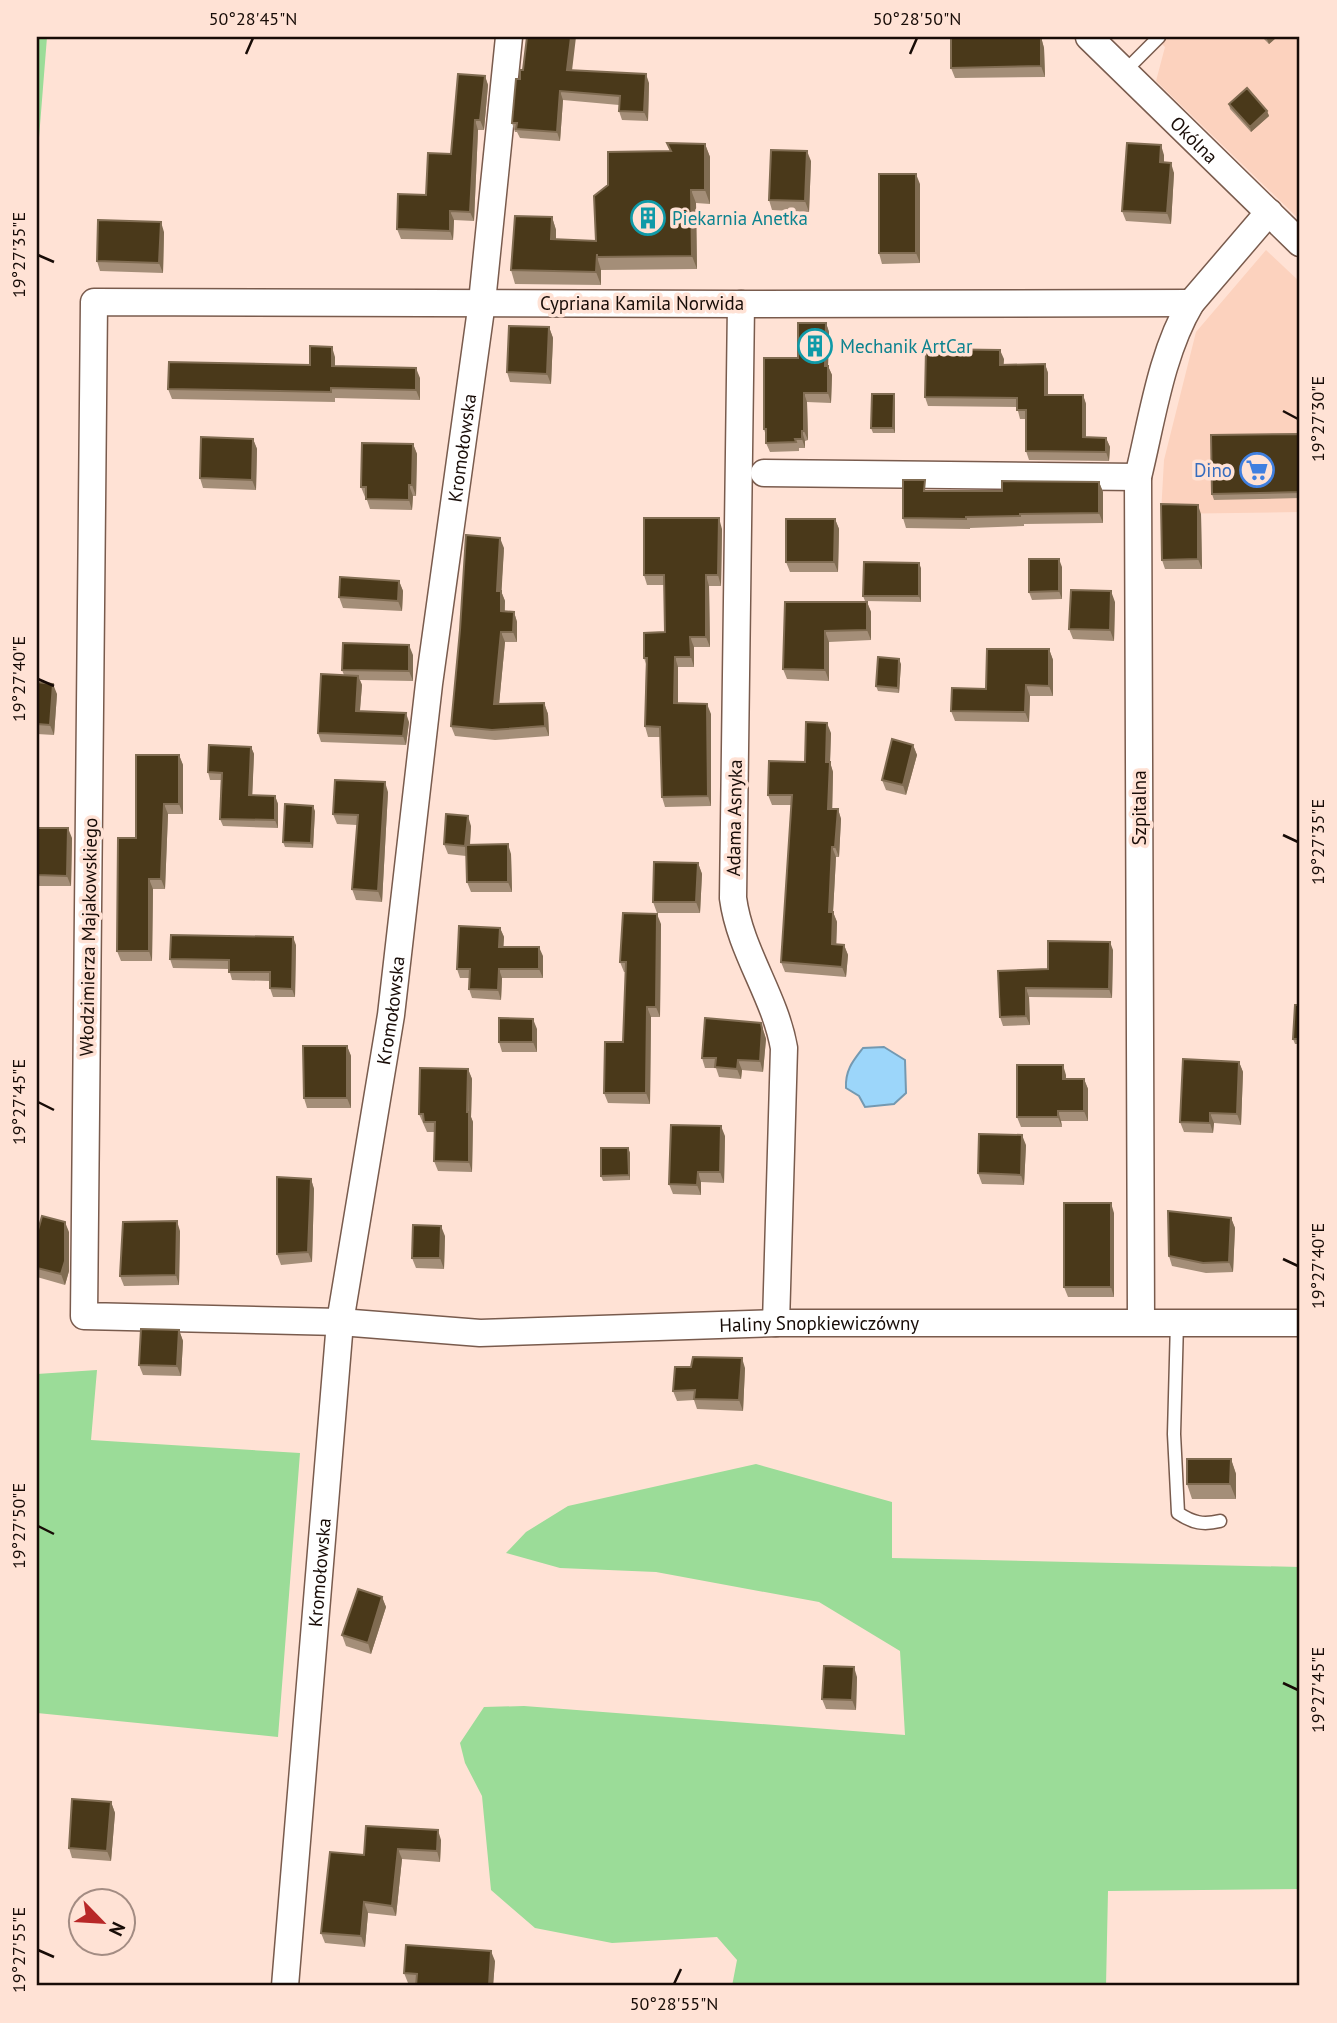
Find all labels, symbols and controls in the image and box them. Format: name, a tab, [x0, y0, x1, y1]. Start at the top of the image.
text: 50°28'45"N	[209, 7, 297, 30]
text: 50°28'50"N	[873, 7, 961, 30]
street label: Okólna	[1165, 111, 1223, 168]
building icon: Piekarnia Anetka	[629, 199, 667, 237]
place label: Piekarnia Anetka	[672, 206, 808, 230]
text: 19°27'35"E	[7, 212, 30, 298]
street label: Cypriana Kamila Norwida	[540, 291, 744, 315]
building icon: Mechanik ArtCar	[796, 327, 834, 365]
place label: Mechanik ArtCar	[840, 334, 973, 358]
text: 19°27'30"E	[1306, 376, 1329, 462]
street label: Kromołowska	[442, 392, 481, 504]
supermarket icon: Dino	[1238, 451, 1276, 489]
place label: Dino	[1194, 458, 1232, 482]
text: 19°27'40"E	[7, 636, 30, 722]
street label: Adama Asnyka	[721, 759, 747, 877]
street label: Szpitalna	[1127, 770, 1151, 846]
text: 19°27'35"E	[1306, 799, 1329, 885]
street label: Włodzimierza Majakowskiego	[74, 817, 102, 1057]
street label: Kromołowska	[371, 955, 410, 1066]
text: 19°27'45"E	[7, 1059, 30, 1145]
text: 19°27'40"E	[1306, 1223, 1329, 1309]
street label: Haliny Snopkiewiczówny	[719, 1311, 919, 1337]
text: 19°27'50"E	[7, 1483, 30, 1569]
street label: Kromołowska	[303, 1517, 336, 1628]
text: 19°27'45"E	[1306, 1647, 1329, 1733]
north arrow	[66, 1886, 136, 1956]
text: 19°27'55"E	[7, 1907, 30, 1993]
text: N	[104, 1918, 131, 1940]
text: 50°28'55"N	[630, 1992, 718, 2015]

